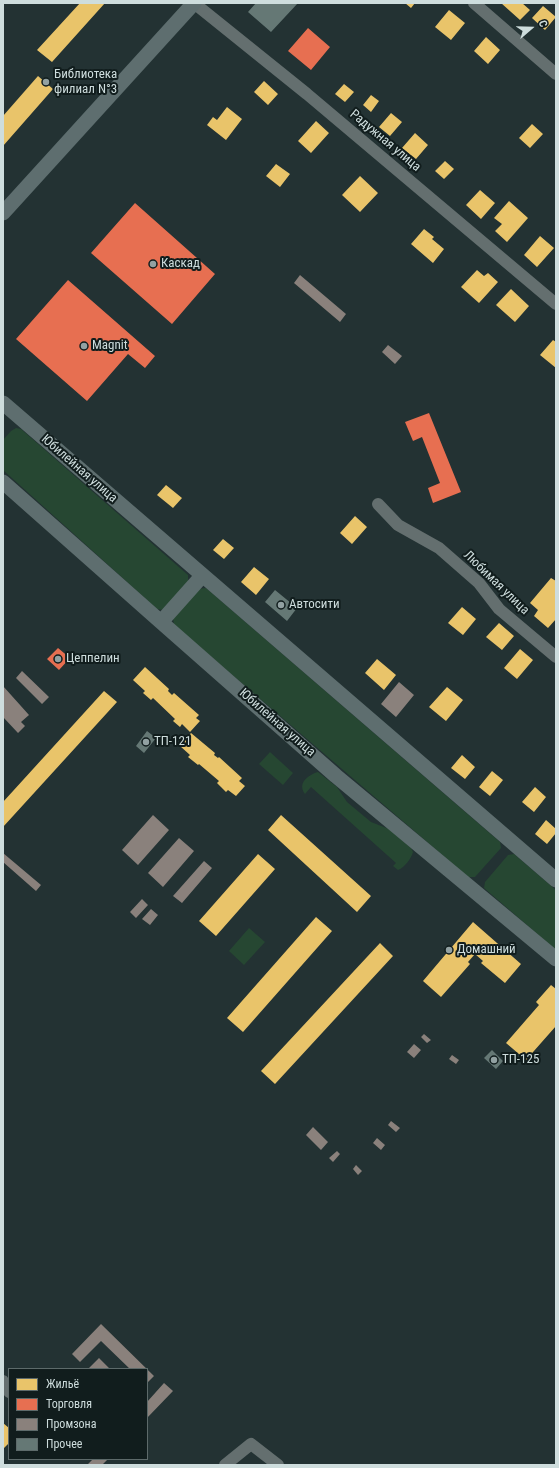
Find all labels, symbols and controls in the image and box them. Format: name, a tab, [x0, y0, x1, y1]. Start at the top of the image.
north arrow	[511, 8, 551, 48]
text: С	[536, 19, 550, 29]
place label: Библиотека филиал N°3	[54, 67, 117, 98]
marker: Библиотека филиал N°3	[41, 77, 51, 87]
street label: Радужная улица	[346, 107, 424, 175]
place label: Каскад	[161, 256, 200, 272]
marker: Каскад	[148, 259, 158, 269]
place label: Magnit	[92, 338, 128, 354]
marker: Magnit	[79, 341, 89, 351]
street label: Юбилейная улица	[38, 432, 120, 506]
street label: Любимая улица	[460, 548, 532, 618]
place label: Автосити	[289, 597, 340, 613]
marker: Автосити	[276, 600, 286, 610]
place label: Цеппелин	[66, 651, 120, 667]
marker: Цеппелин	[53, 654, 63, 664]
street label: Юбилейная улица	[236, 686, 318, 760]
place label: ТП-121	[154, 734, 191, 750]
marker: ТП-121	[141, 737, 151, 747]
place label: Домашний	[457, 942, 516, 958]
marker: Домашний	[444, 945, 454, 955]
place label: ТП-125	[502, 1052, 539, 1068]
marker: ТП-125	[489, 1055, 499, 1065]
legend	[8, 1368, 148, 1460]
text: Жильё	[46, 1377, 79, 1391]
text: Торговля	[46, 1397, 92, 1411]
text: Промзона	[46, 1417, 96, 1431]
text: Прочее	[46, 1437, 82, 1451]

